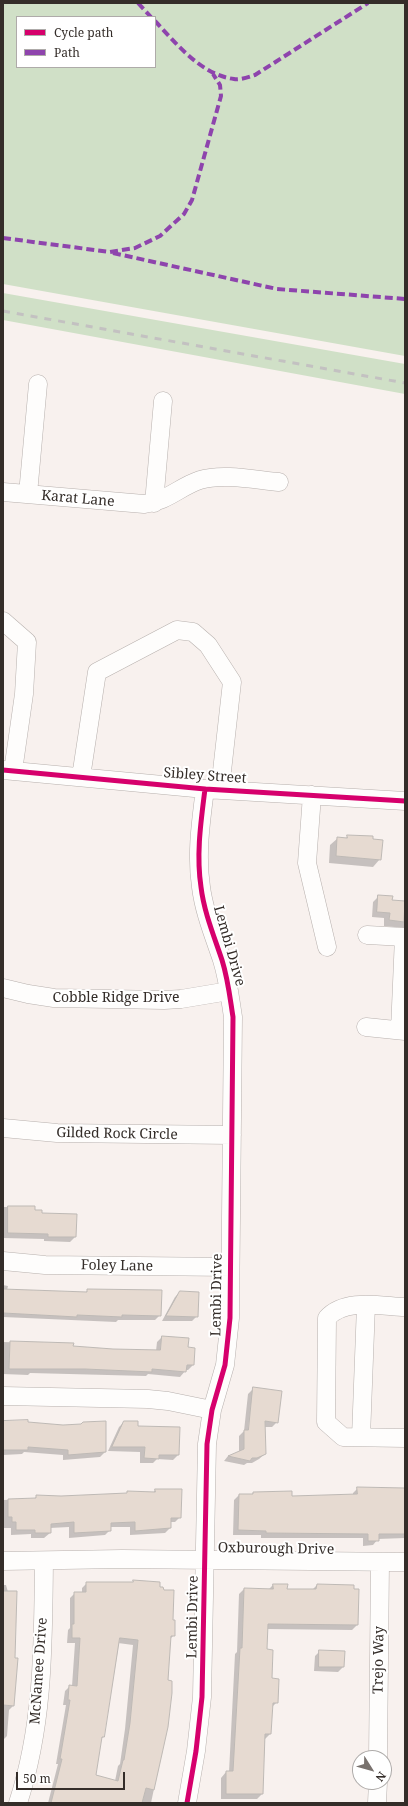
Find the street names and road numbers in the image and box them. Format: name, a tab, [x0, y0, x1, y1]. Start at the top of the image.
street label: Karat Lane	[41, 487, 115, 511]
street label: Sibley Street	[163, 765, 247, 787]
street label: Lembi Drive	[209, 904, 249, 988]
street label: Cobble Ridge Drive	[52, 990, 180, 1006]
street label: Gilded Rock Circle	[56, 1125, 178, 1143]
street label: Lembi Drive	[208, 1253, 226, 1337]
street label: Foley Lane	[81, 1257, 153, 1275]
street label: Oxburough Drive	[218, 1540, 334, 1558]
street label: Lembi Drive	[184, 1575, 202, 1659]
street label: McNamee Drive	[27, 1617, 51, 1725]
street label: Trejo Way	[370, 1626, 388, 1694]

